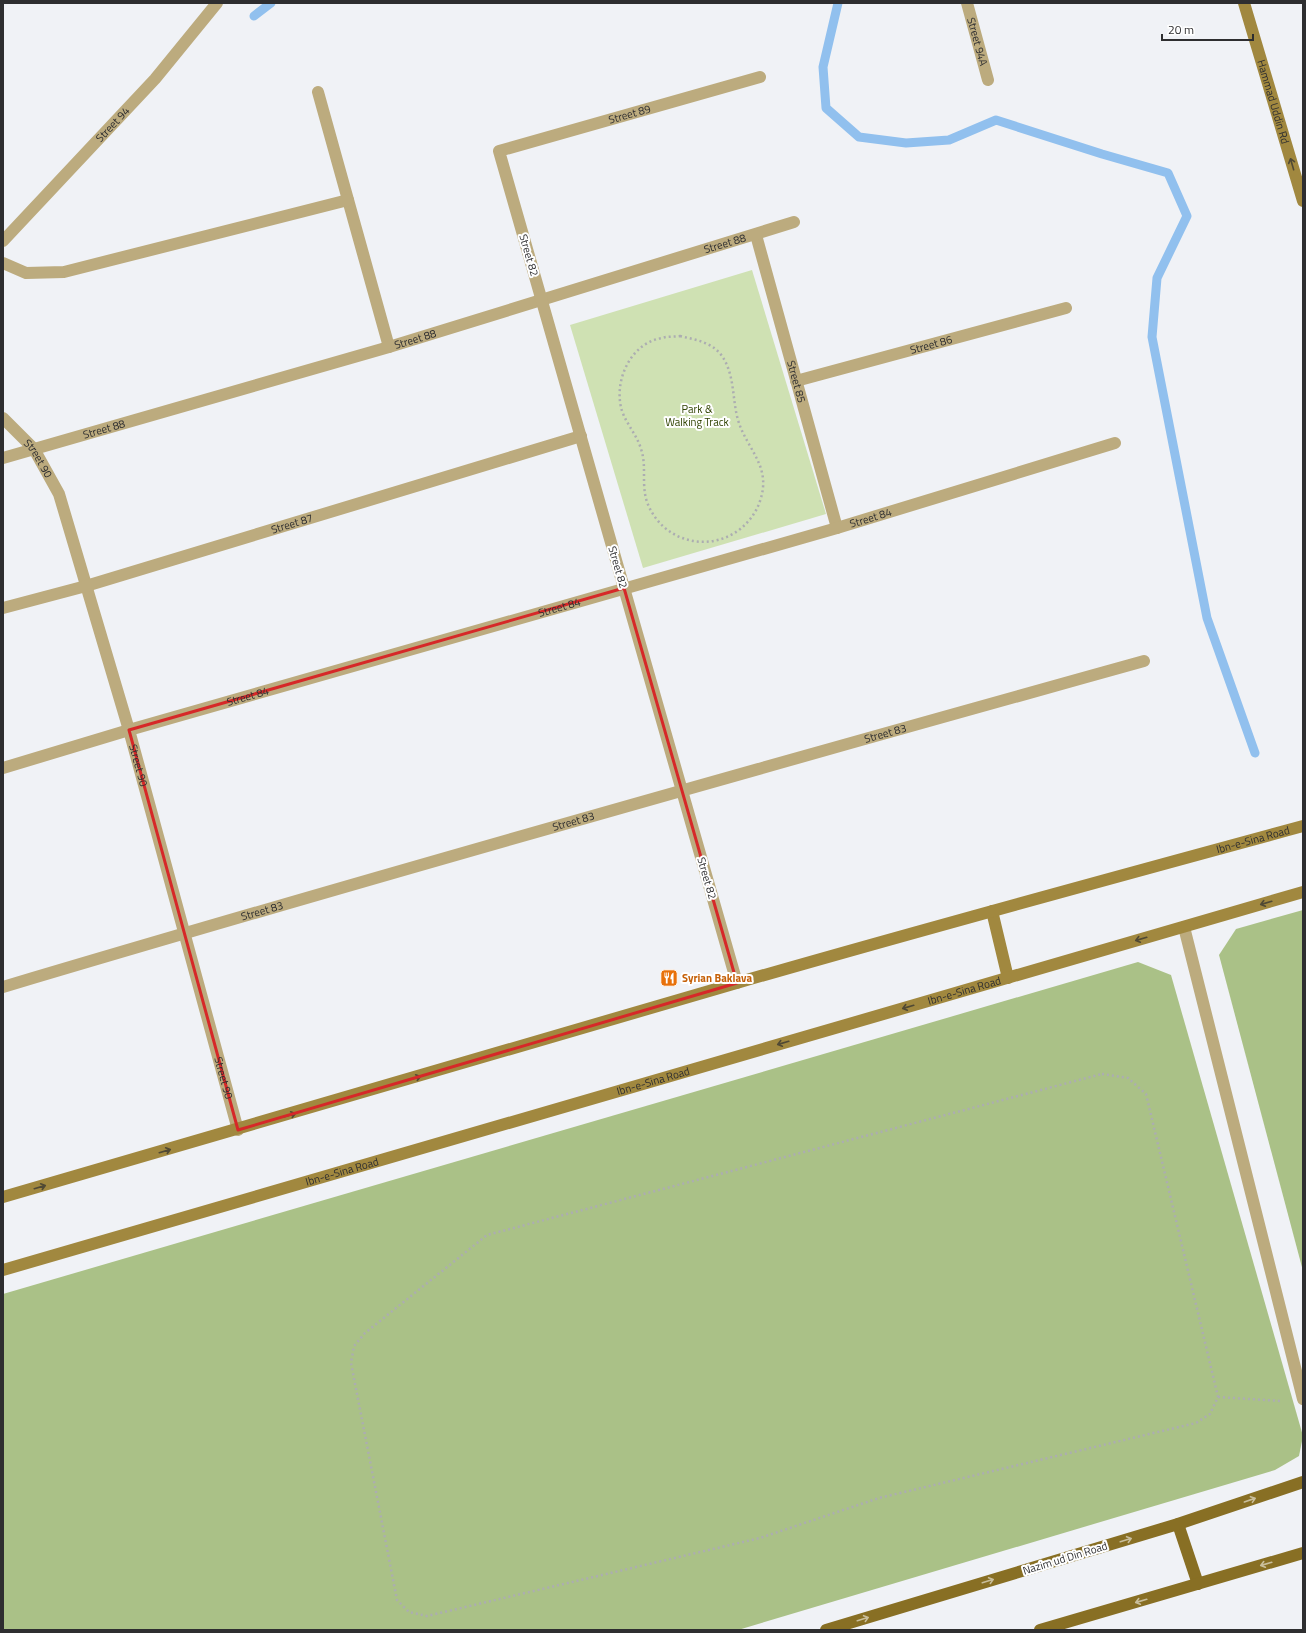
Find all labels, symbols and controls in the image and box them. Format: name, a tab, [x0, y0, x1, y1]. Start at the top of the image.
street label: Street 94A	[963, 15, 992, 68]
scale bar	[1162, 16, 1253, 42]
text: 20 m	[1168, 20, 1194, 39]
street label: Hammad Uddin Rd	[1253, 58, 1294, 146]
street label: Street 89	[607, 100, 652, 128]
street label: Street 94	[92, 103, 133, 146]
one-way arrow	[1288, 158, 1295, 171]
street label: Street 88	[702, 229, 748, 257]
street label: Street 82	[515, 232, 543, 278]
street label: Street 88	[392, 325, 438, 353]
street label: Street 86	[908, 331, 954, 358]
street label: Street 85	[783, 359, 810, 404]
park label: Park & Walking Track	[665, 401, 729, 430]
street label: Street 88	[81, 415, 127, 443]
street label: Street 90	[20, 435, 56, 481]
street label: Street 84	[848, 504, 894, 532]
street label: Street 87	[269, 510, 315, 538]
street label: Street 82	[604, 544, 632, 590]
street label: Street 84	[536, 594, 582, 621]
street label: Street 84	[225, 683, 271, 710]
street label: Street 83	[862, 720, 908, 747]
street label: Street 90	[125, 742, 152, 788]
street label: Street 83	[550, 808, 596, 835]
street label: Ibn-e-Sina Road	[1214, 822, 1292, 857]
street label: Street 82	[693, 855, 721, 901]
street label: Street 83	[239, 897, 285, 924]
one-way arrow	[1259, 900, 1272, 907]
one-way arrow	[1134, 936, 1147, 943]
restaurant icon: Syrian Baklava	[659, 968, 679, 988]
place label: Syrian Baklava	[682, 970, 752, 986]
street label: Ibn-e-Sina Road	[926, 972, 1003, 1009]
one-way arrow	[902, 1004, 915, 1011]
one-way arrow	[777, 1040, 790, 1047]
street label: Street 90	[210, 1055, 237, 1101]
street label: Ibn-e-Sina Road	[615, 1063, 692, 1099]
one-way arrow	[408, 1074, 421, 1081]
one-way arrow	[284, 1111, 297, 1118]
one-way arrow	[159, 1147, 172, 1154]
street label: Ibn-e-Sina Road	[304, 1153, 381, 1190]
one-way arrow	[34, 1183, 47, 1190]
one-way arrow	[1243, 1496, 1256, 1503]
one-way arrow	[1119, 1536, 1132, 1543]
street label: Nazim ud Din Road	[1021, 1537, 1109, 1578]
one-way arrow	[1259, 1561, 1272, 1568]
one-way arrow	[982, 1577, 994, 1585]
one-way arrow	[1134, 1598, 1147, 1605]
one-way arrow	[857, 1615, 870, 1622]

